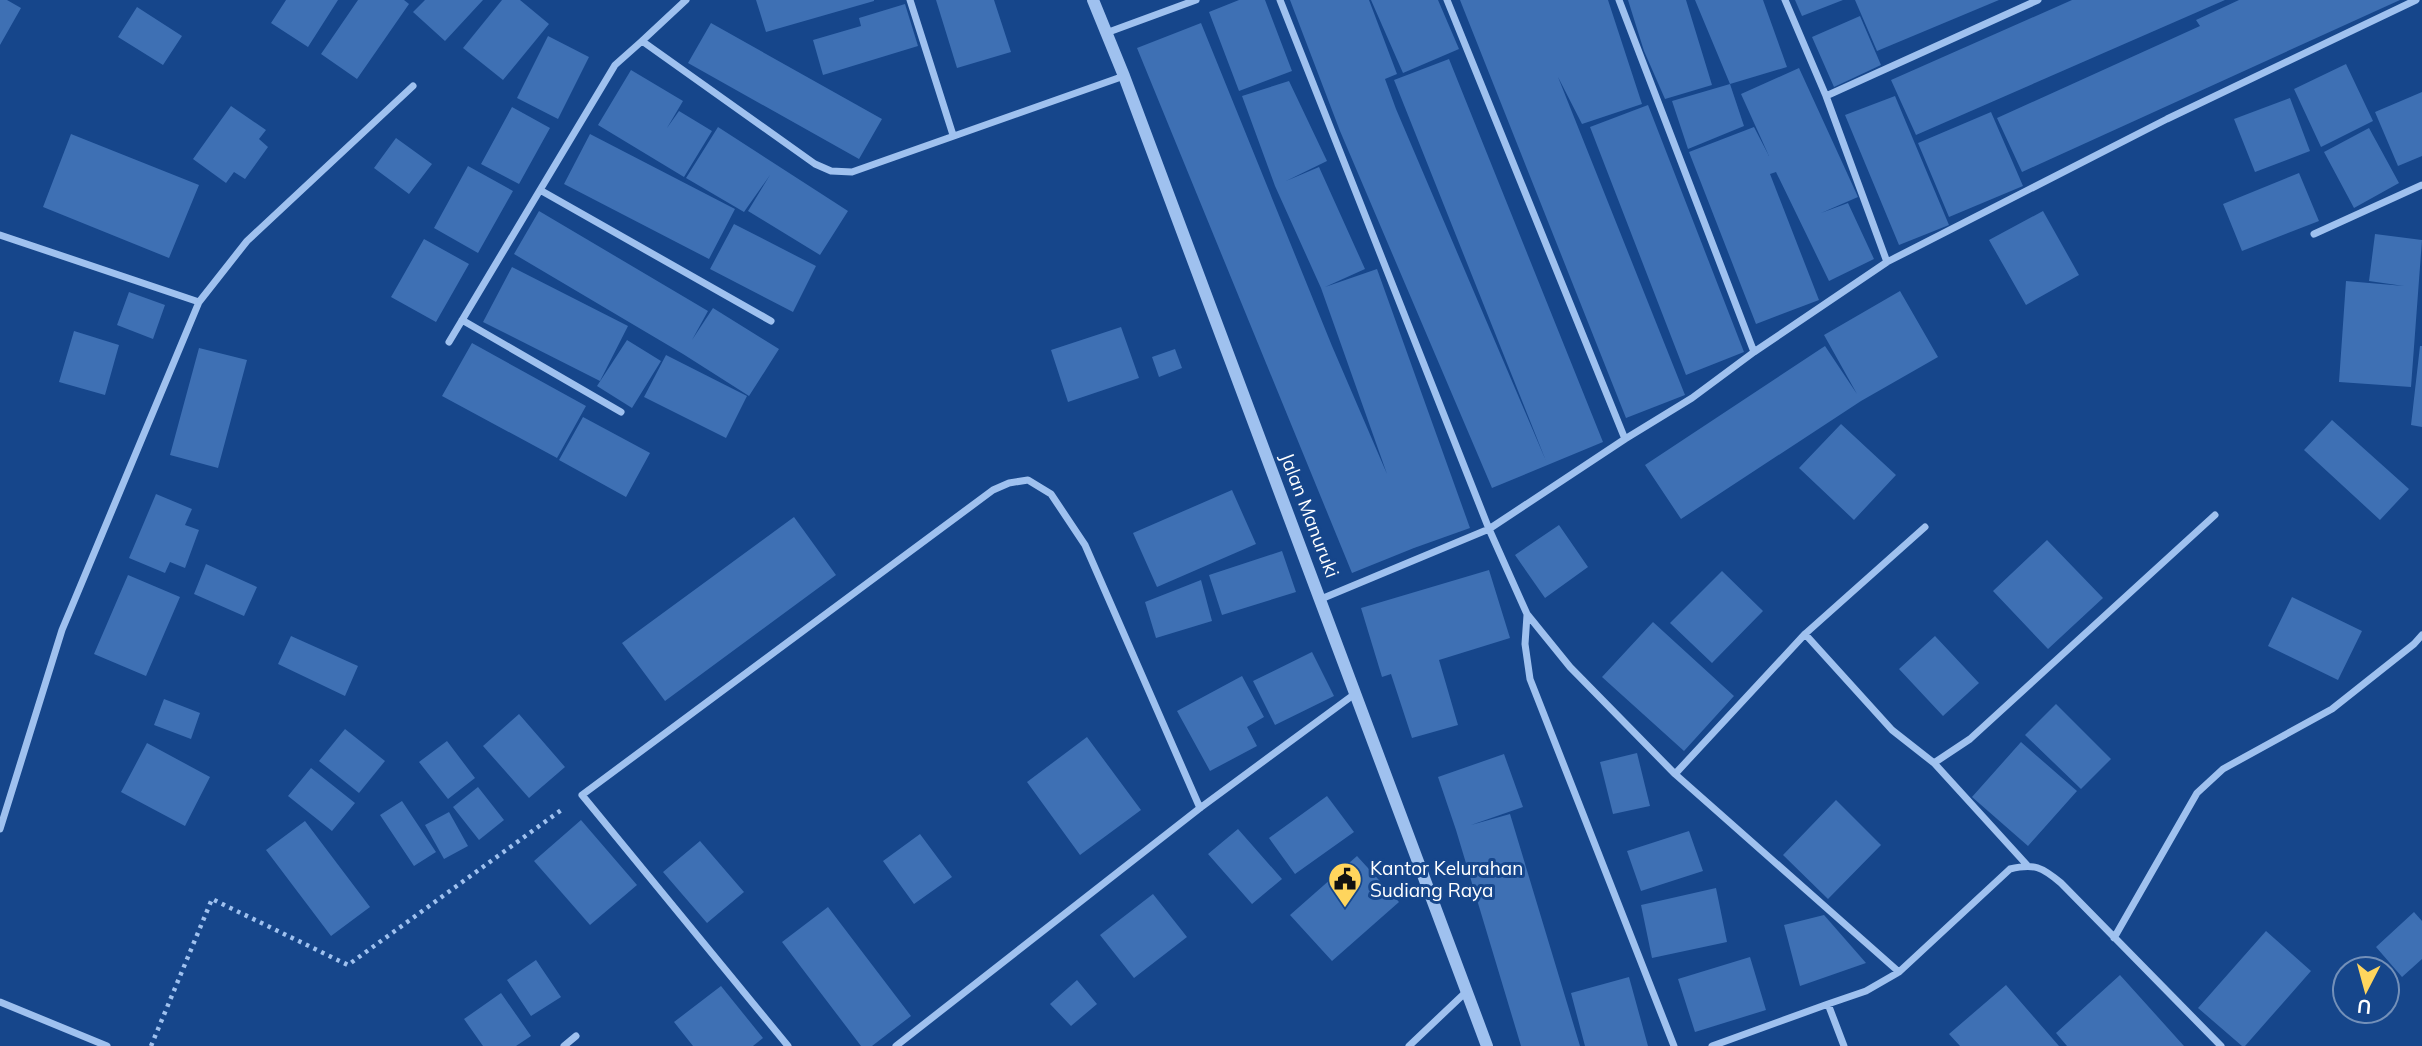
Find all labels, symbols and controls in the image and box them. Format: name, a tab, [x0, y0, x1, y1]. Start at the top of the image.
street label: Jalan Manuruki	[1275, 449, 1345, 581]
place label: Kantor Kelurahan Sudiang Raya	[1370, 856, 1523, 902]
public building icon: Kantor Kelurahan Sudiang Raya	[1326, 860, 1364, 909]
north arrow	[2331, 955, 2401, 1025]
text: U	[2356, 994, 2372, 1020]

